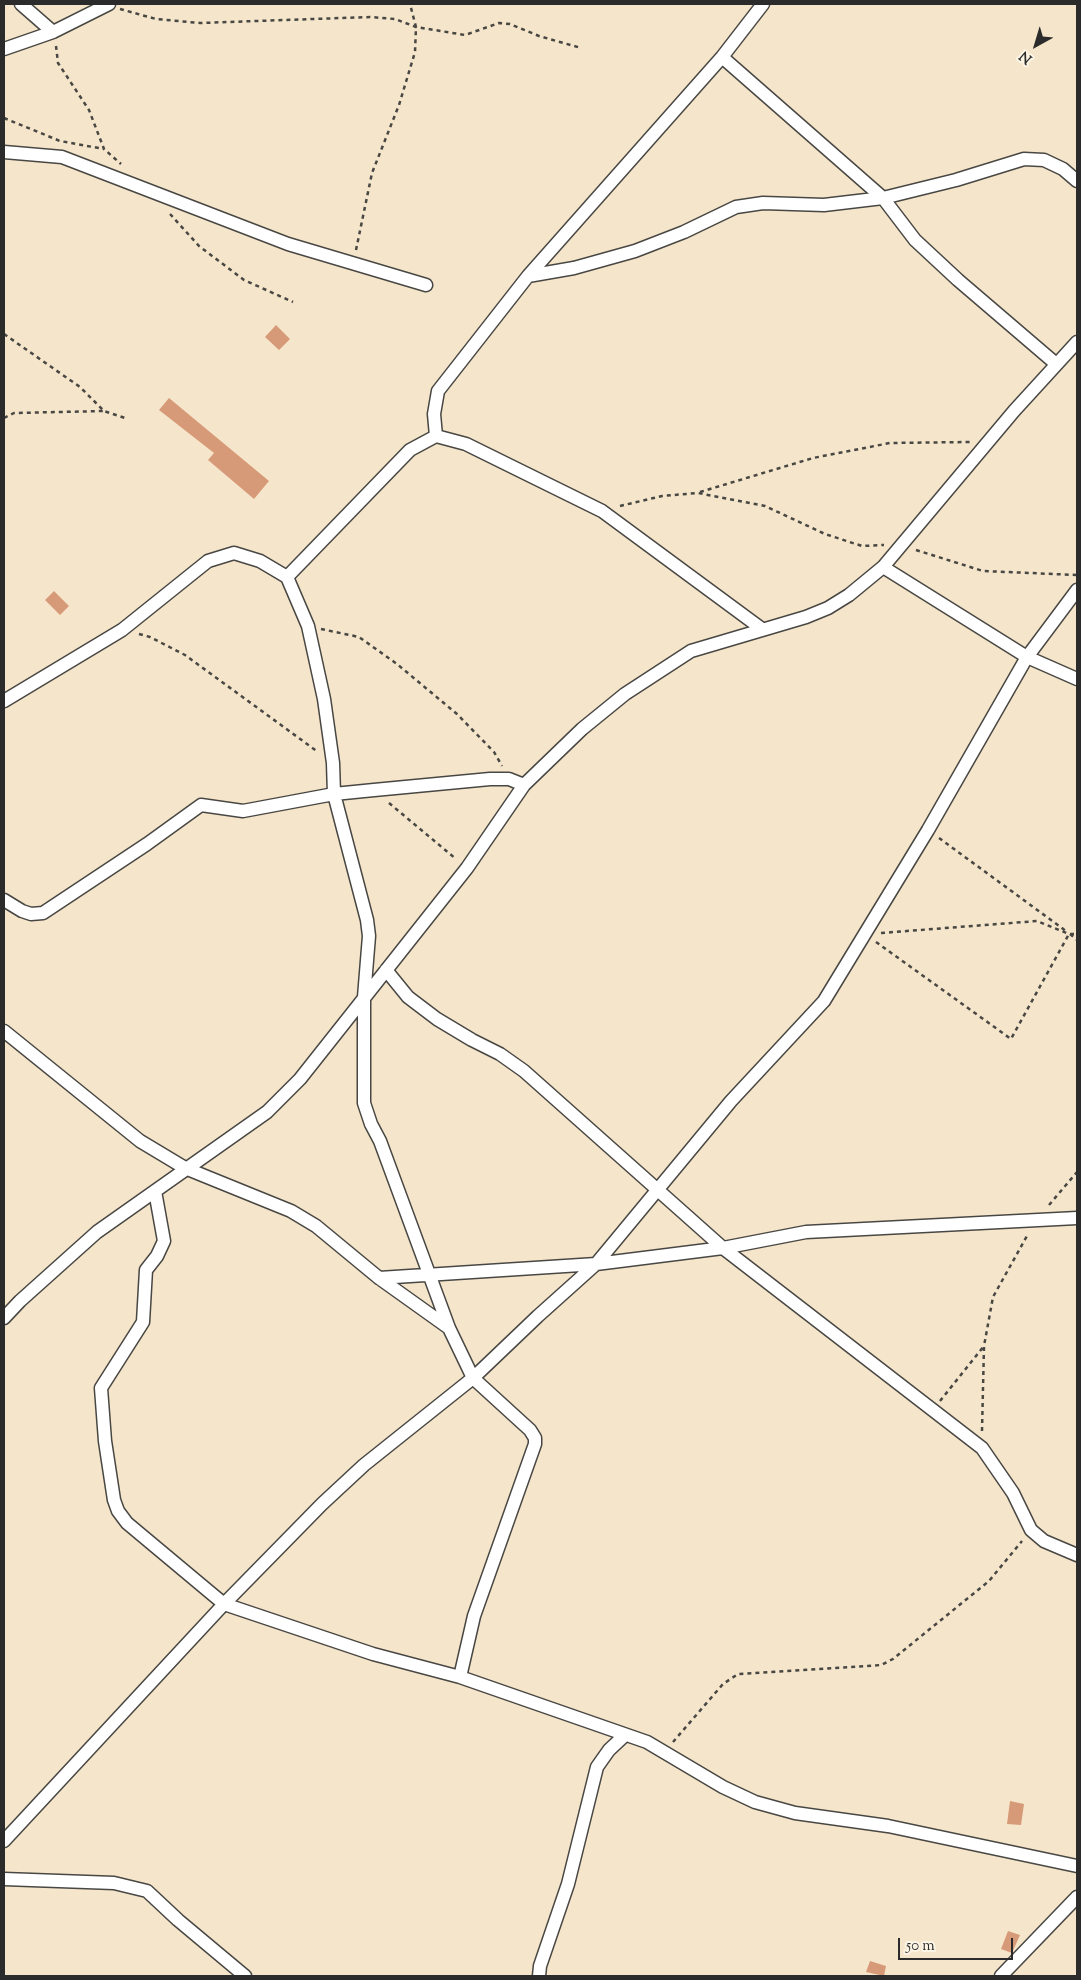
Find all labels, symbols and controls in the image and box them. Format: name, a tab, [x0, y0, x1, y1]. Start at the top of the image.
north arrow	[1011, 20, 1061, 70]
text: N	[1016, 45, 1037, 68]
scale bar	[901, 1928, 1016, 1960]
text: 50 m	[906, 1936, 935, 1957]

